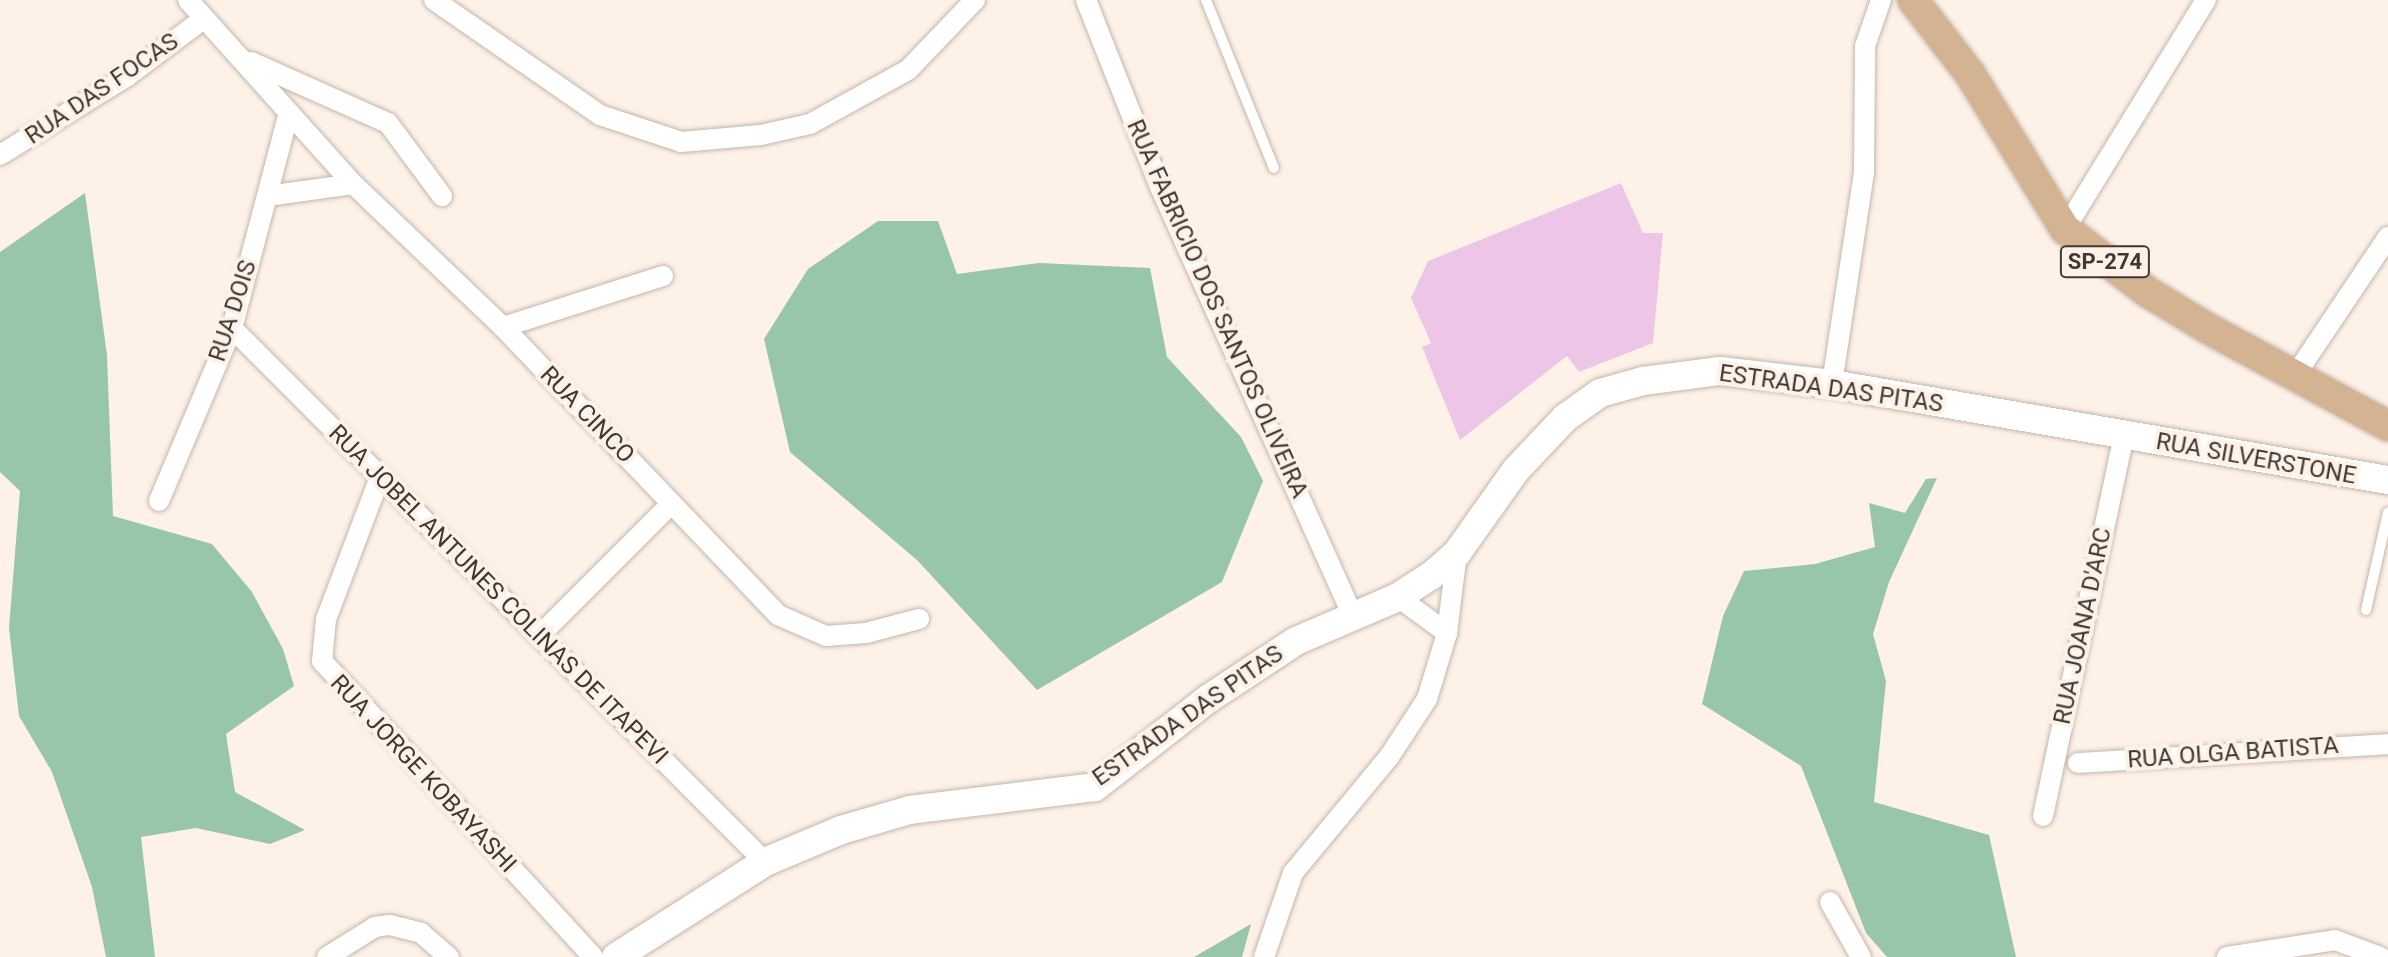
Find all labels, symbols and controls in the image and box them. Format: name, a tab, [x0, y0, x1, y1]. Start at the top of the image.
street label: RUA DAS FOCAS	[20, 27, 184, 151]
street label: RUA FABRICIO DOS SANTOS OLIVEIRA	[1120, 115, 1314, 503]
road number: SP-274	[2059, 244, 2151, 280]
street label: RUA DOIS	[203, 257, 263, 365]
street label: ESTRADA DAS PITAS	[1717, 359, 1945, 419]
street label: RUA CINCO	[534, 361, 640, 469]
street label: RUA JOBEL ANTUNES COLINAS DE ITAPEVI	[322, 419, 674, 771]
street label: RUA SILVERSTONE	[2154, 427, 2358, 491]
street label: RUA JOANA D'ARC	[2048, 525, 2118, 727]
street label: ESTRADA DAS PITAS	[1087, 639, 1289, 793]
street label: RUA JORGE KOBAYASHI	[324, 669, 522, 879]
street label: RUA OLGA BATISTA	[2126, 731, 2340, 775]

